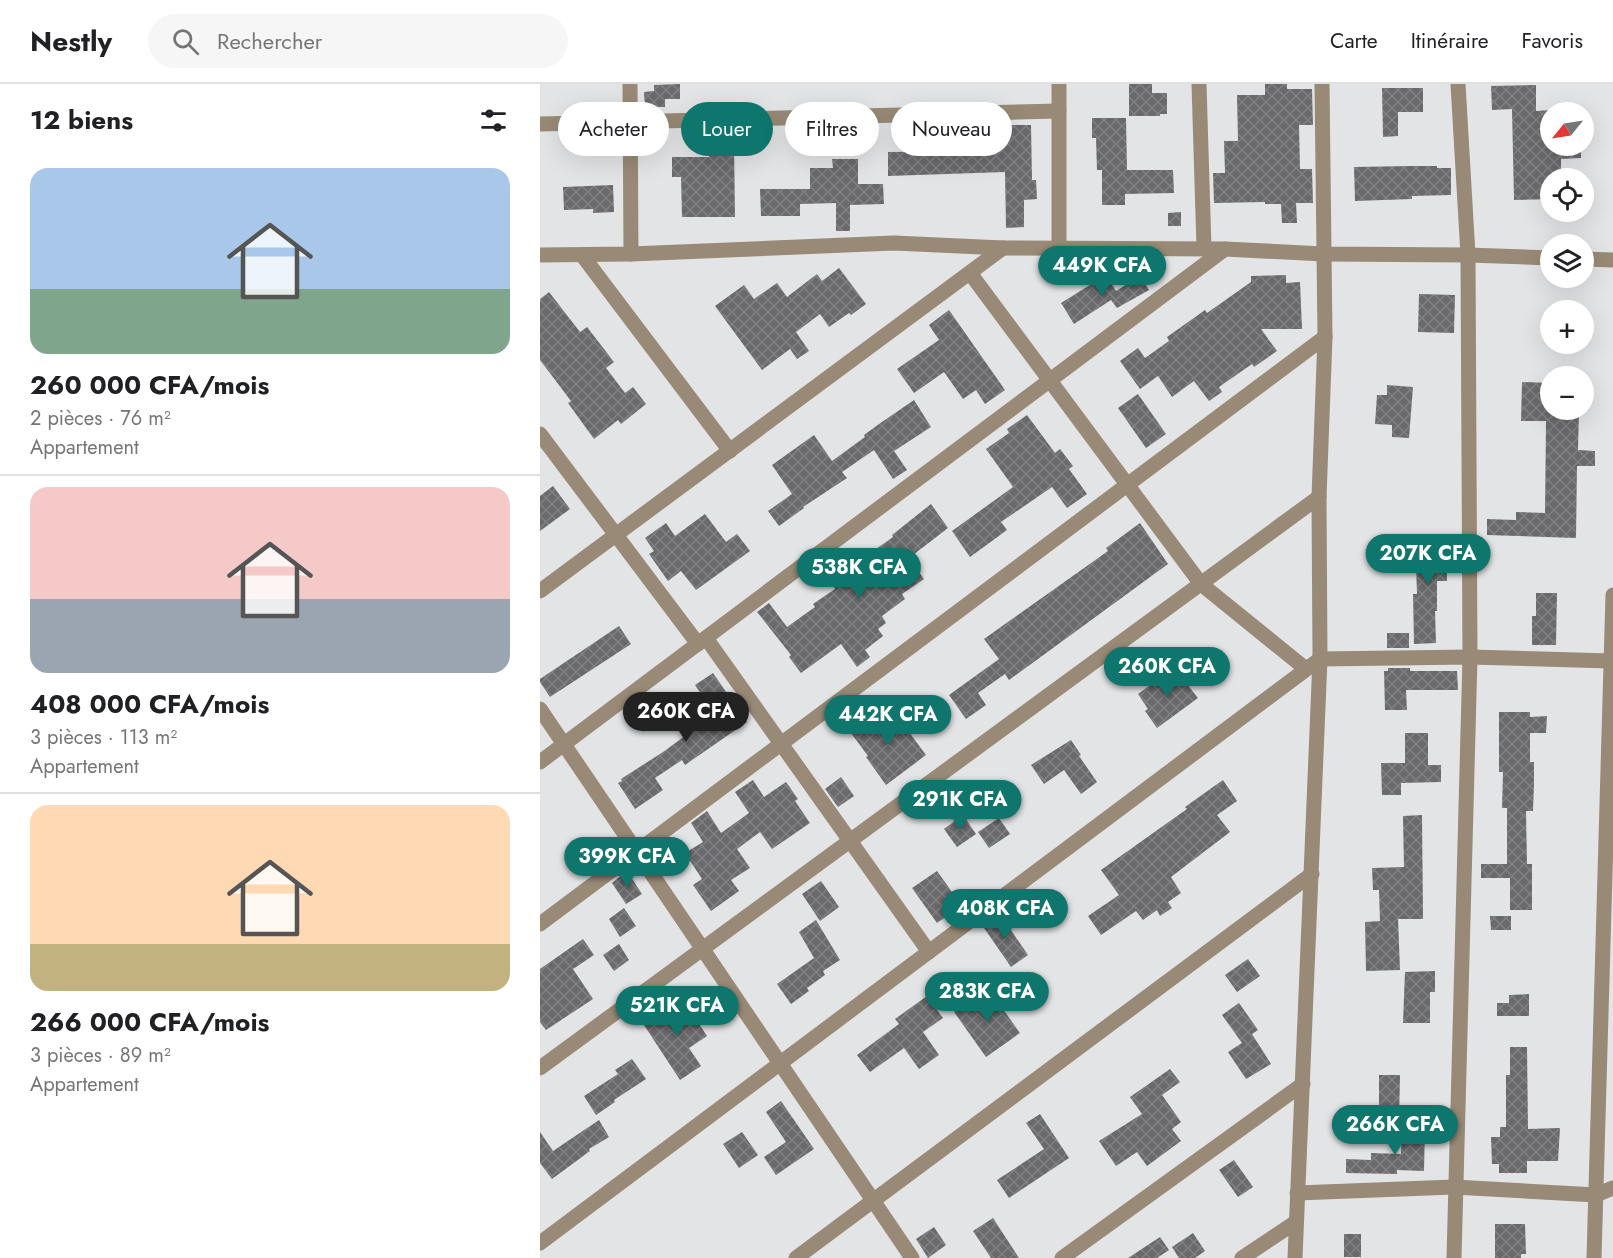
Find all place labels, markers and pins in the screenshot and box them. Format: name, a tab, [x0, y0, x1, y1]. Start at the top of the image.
pin: 449K CFA	[1040, 246, 1164, 297]
pin: 207K CFA	[1366, 534, 1490, 585]
pin: 538K CFA	[797, 548, 921, 599]
pin: 260K CFA	[1105, 647, 1229, 698]
pin: 260K CFA	[624, 692, 748, 743]
pin: 442K CFA	[826, 695, 950, 746]
pin: 291K CFA	[898, 780, 1022, 831]
pin: 399K CFA	[565, 837, 689, 888]
pin: 408K CFA	[943, 889, 1067, 940]
pin: 283K CFA	[925, 972, 1049, 1023]
pin: 521K CFA	[615, 986, 739, 1037]
pin: 266K CFA	[1333, 1105, 1457, 1156]

